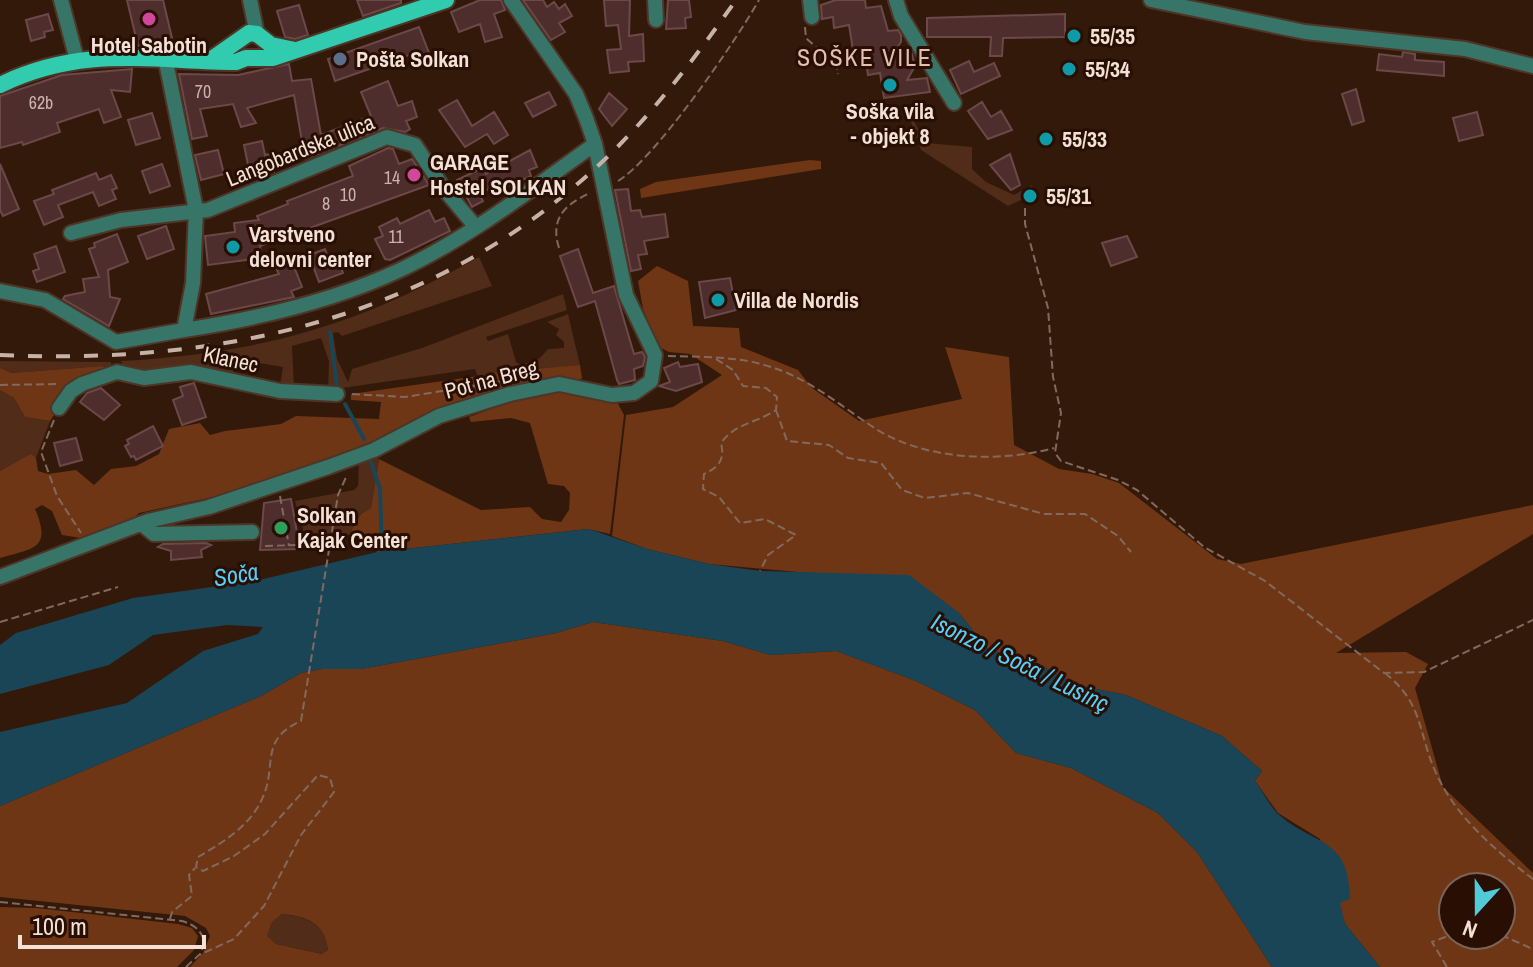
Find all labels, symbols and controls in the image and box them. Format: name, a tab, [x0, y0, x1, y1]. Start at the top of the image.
marker: Hotel Sabotin	[140, 10, 158, 28]
place label: 55/35	[1090, 21, 1135, 51]
marker: 55/35	[1065, 27, 1083, 45]
place label: Hotel Sabotin	[91, 30, 207, 60]
district label: SOŠKE VILE	[797, 41, 933, 73]
place label: Pošta Solkan	[356, 44, 469, 74]
marker: Pošta Solkan	[331, 50, 349, 68]
place label: 55/34	[1085, 54, 1130, 84]
marker: 55/34	[1060, 60, 1078, 78]
marker: Soška vila - objekt 8	[881, 76, 899, 94]
house number: 70	[195, 79, 211, 104]
house number: 62b	[29, 90, 53, 115]
place label: Soška vila - objekt 8	[846, 96, 934, 151]
street label: Langobardska ulica	[221, 107, 379, 193]
place label: 55/33	[1062, 124, 1107, 154]
marker: 55/33	[1037, 130, 1055, 148]
place label: GARAGE Hostel SOLKAN	[430, 147, 566, 202]
house number: 14	[384, 165, 400, 190]
marker: GARAGE Hostel SOLKAN	[405, 166, 423, 184]
place label: 55/31	[1046, 181, 1092, 211]
house number: 10	[340, 182, 356, 207]
marker: 55/31	[1021, 187, 1039, 205]
house number: 8	[322, 191, 330, 216]
place label: Varstveno delovni center	[249, 219, 371, 274]
house number: 11	[388, 224, 404, 249]
marker: Varstveno delovni center	[224, 238, 242, 256]
place label: Villa de Nordis	[734, 285, 859, 315]
marker: Villa de Nordis	[709, 291, 727, 309]
street label: Klanec	[201, 339, 261, 379]
street label: Pot na Breg	[441, 352, 541, 406]
place label: Solkan Kajak Center	[297, 500, 407, 555]
marker: Solkan Kajak Center	[272, 519, 290, 537]
water label: Soča	[211, 555, 261, 593]
water label: Isonzo / Soča / Lusinç	[926, 605, 1115, 719]
north arrow	[1437, 871, 1517, 951]
scale bar	[20, 899, 204, 949]
text: 100 m	[32, 910, 87, 942]
text: N	[1458, 913, 1481, 946]

